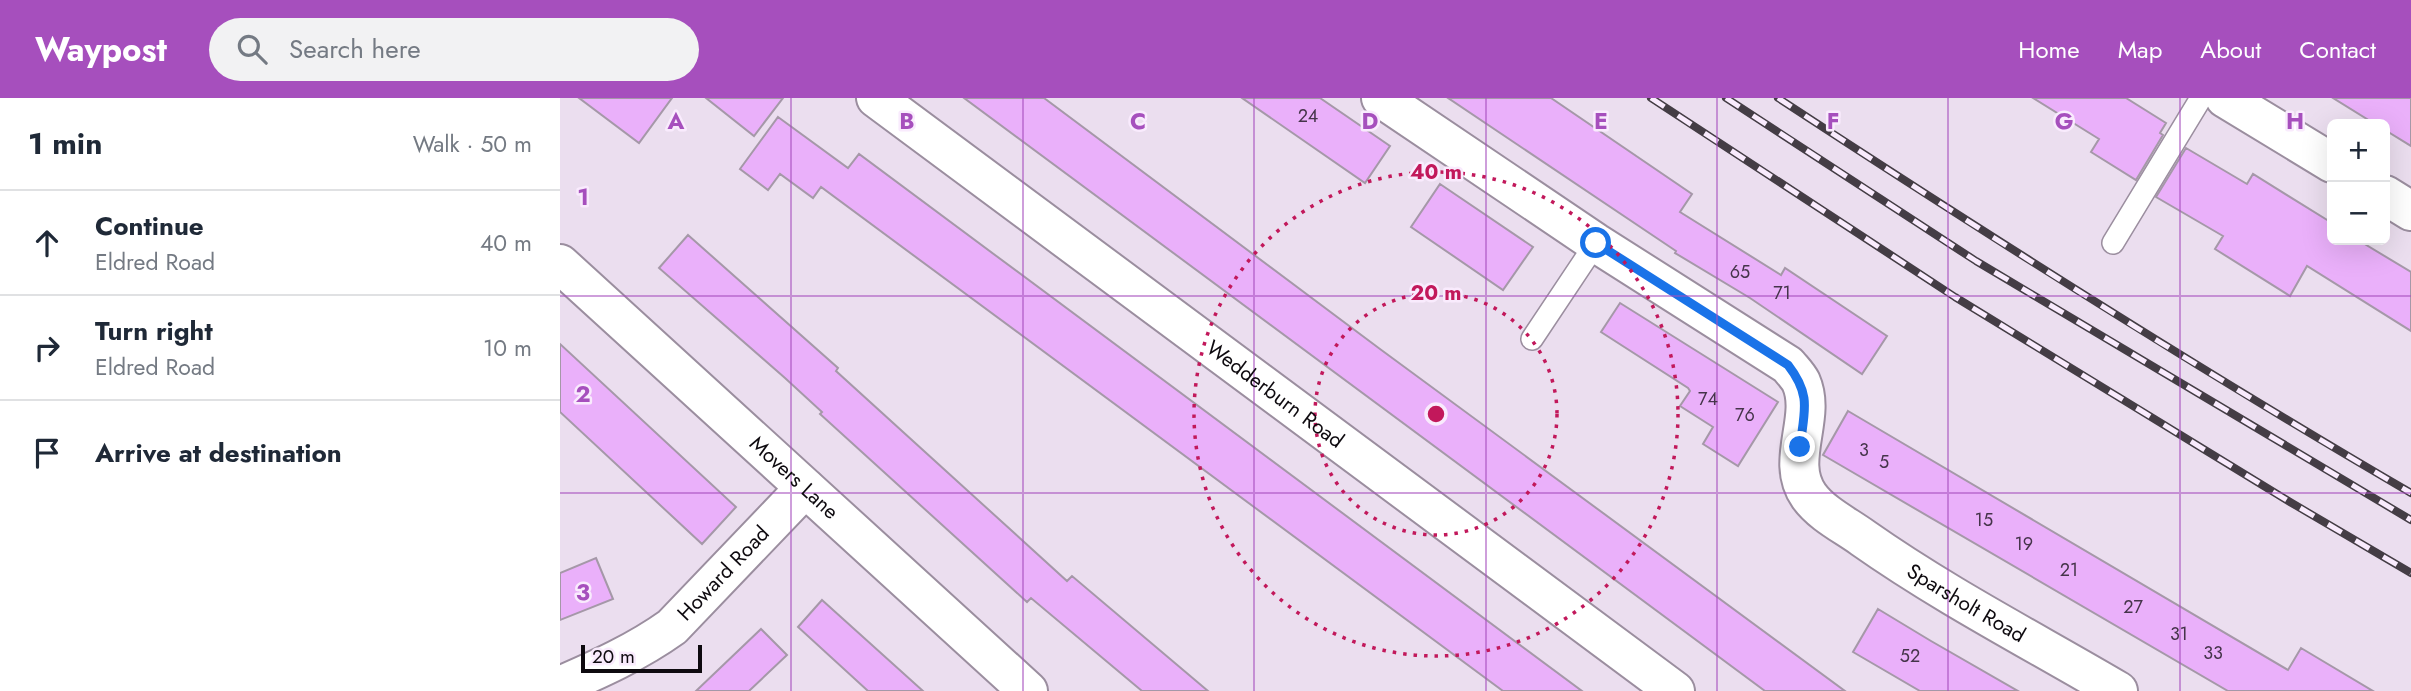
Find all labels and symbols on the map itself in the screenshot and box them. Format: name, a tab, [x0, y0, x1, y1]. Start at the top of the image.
house number: 24	[1298, 103, 1318, 129]
text: A	[667, 104, 685, 138]
text: B	[899, 104, 915, 138]
text: C	[1130, 104, 1146, 138]
text: D	[1362, 104, 1379, 138]
text: E	[1594, 104, 1608, 138]
text: F	[1827, 104, 1839, 138]
text: G	[2055, 104, 2073, 138]
text: H	[2286, 104, 2304, 138]
text: 40 m	[1410, 157, 1462, 187]
text: 1	[577, 180, 589, 214]
route start	[1580, 227, 1611, 258]
house number: 65	[1730, 259, 1750, 285]
text: 20 m	[1410, 278, 1462, 308]
house number: 71	[1773, 280, 1791, 306]
street label: Wedderburn Road	[1200, 333, 1350, 455]
text: 2	[575, 377, 591, 411]
house number: 74	[1698, 386, 1718, 412]
centre of rings	[1424, 402, 1448, 426]
house number: 76	[1735, 402, 1755, 428]
street label: Movers Lane	[743, 429, 846, 526]
route end	[1784, 431, 1815, 462]
house number: 3	[1859, 437, 1869, 463]
house number: 5	[1879, 449, 1889, 475]
house number: 15	[1975, 507, 1993, 533]
street label: Howard Road	[670, 519, 776, 628]
house number: 19	[2015, 531, 2033, 557]
street label: Sparsholt Road	[1901, 556, 2031, 650]
house number: 21	[2060, 557, 2078, 583]
text: 3	[576, 575, 590, 609]
house number: 27	[2123, 594, 2143, 620]
house number: 31	[2170, 621, 2188, 647]
house number: 33	[2203, 640, 2223, 666]
scale bar	[581, 642, 702, 674]
house number: 52	[1900, 643, 1920, 669]

